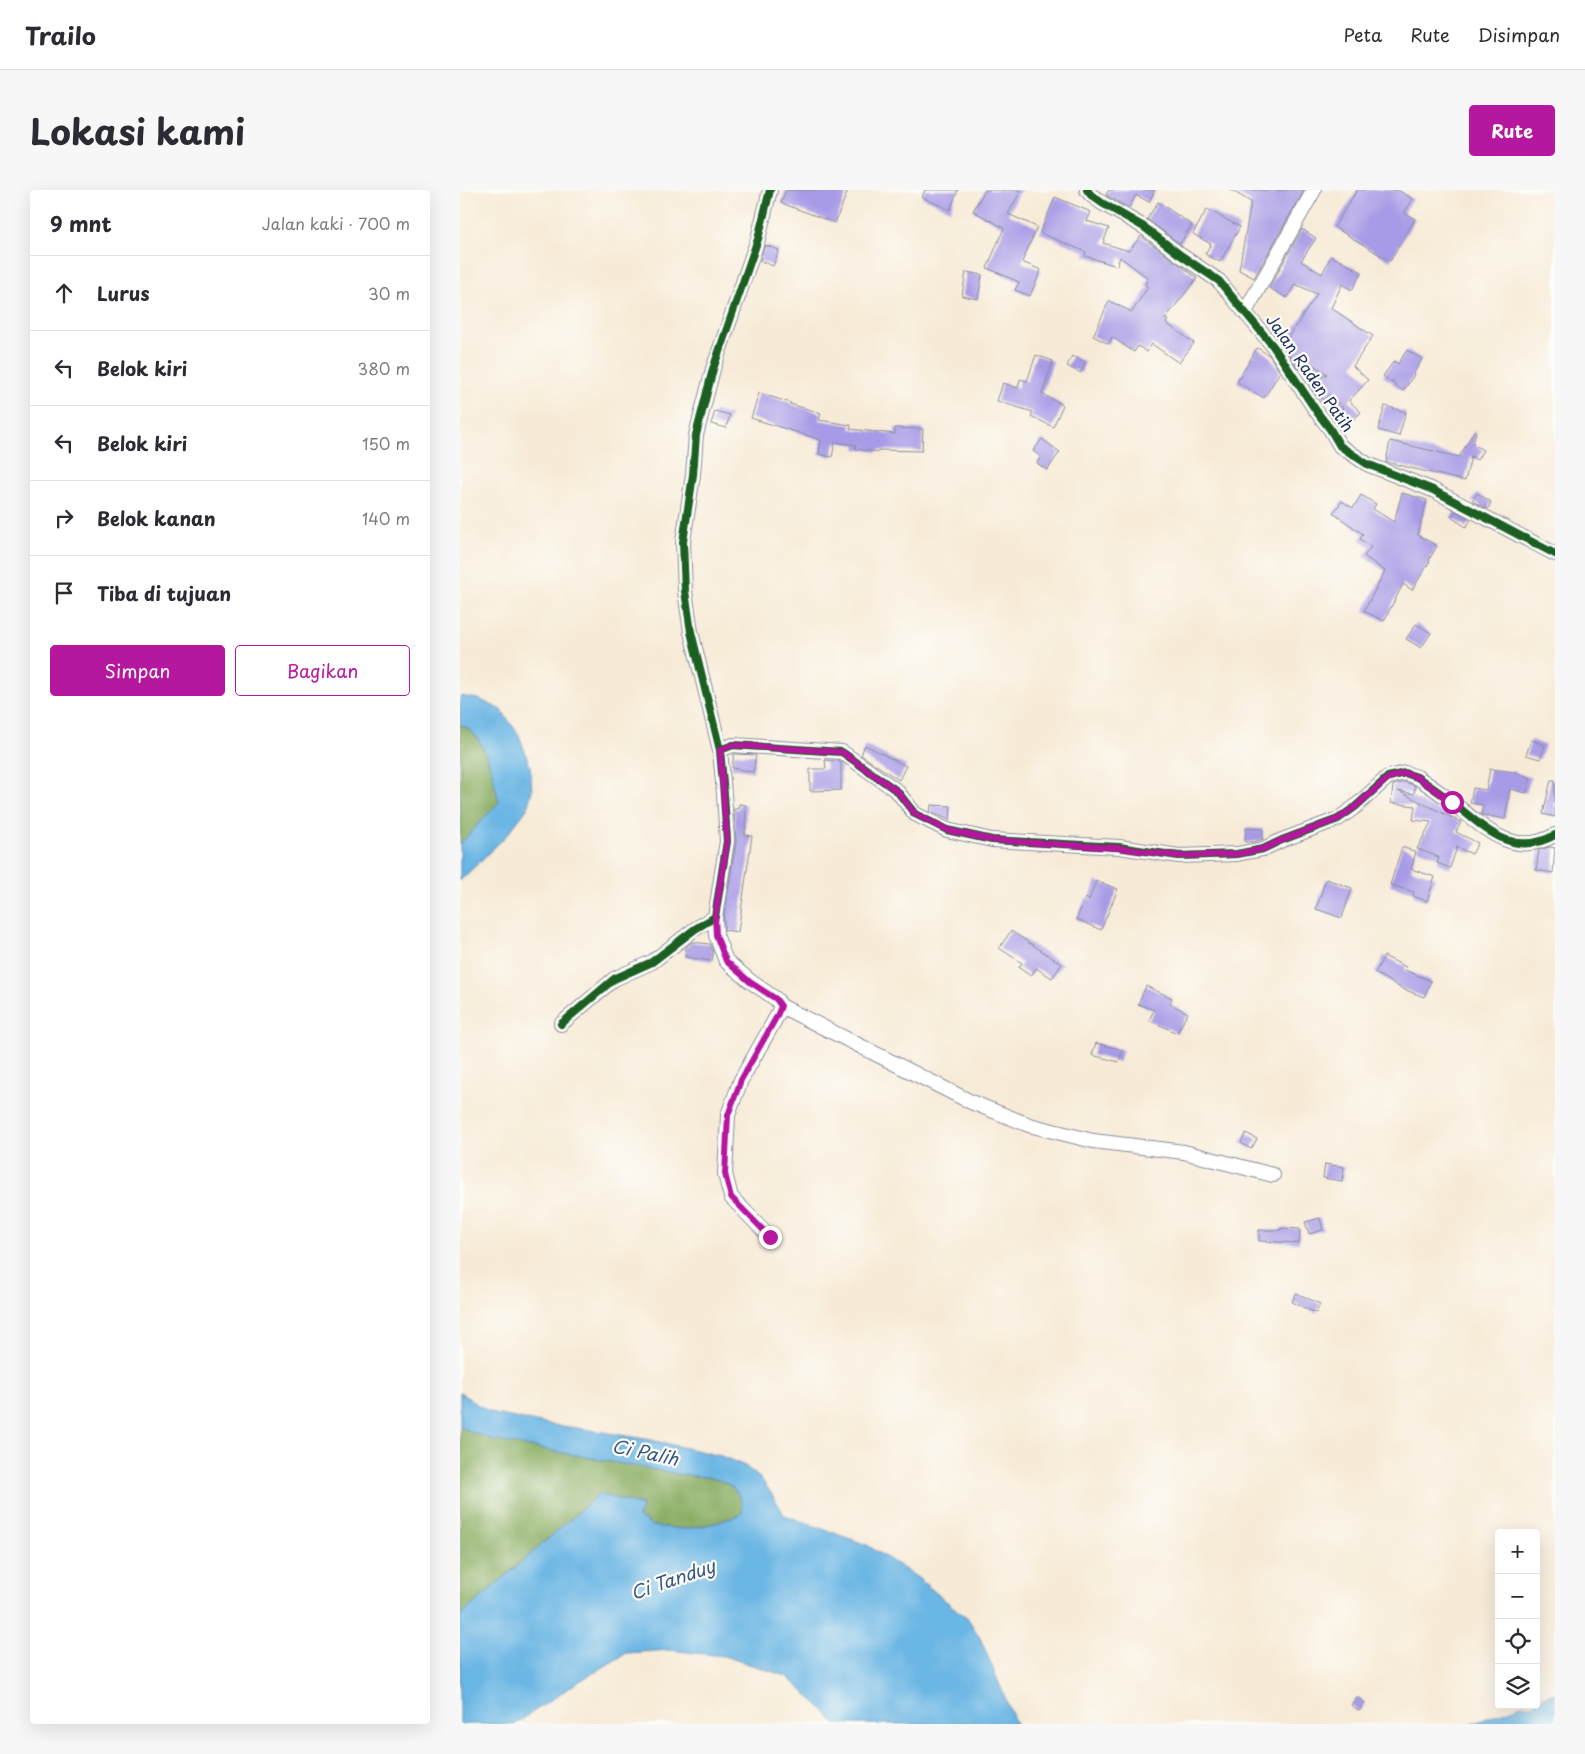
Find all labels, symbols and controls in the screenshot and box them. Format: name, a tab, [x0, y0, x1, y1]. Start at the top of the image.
text: Trailo	[25, 17, 96, 53]
text: Peta	[1343, 21, 1382, 48]
text: Rute	[1410, 21, 1450, 48]
text: Disimpan	[1478, 21, 1560, 48]
text: Lokasi kami	[30, 104, 245, 157]
button: Rute	[1469, 105, 1555, 156]
text: 9 mnt	[50, 207, 112, 239]
text: Jalan kaki · 700 m	[262, 211, 410, 235]
icon: ahead	[50, 279, 78, 307]
text: Lurus	[97, 279, 150, 307]
text: 30 m	[368, 281, 410, 305]
street label: Jalan Raden Patih	[1261, 309, 1361, 436]
icon: left	[50, 354, 78, 382]
text: Belok kiri	[97, 354, 187, 382]
text: 380 m	[358, 356, 410, 380]
icon: left	[50, 429, 78, 457]
text: Belok kiri	[97, 429, 187, 457]
text: 150 m	[362, 431, 410, 455]
icon: right	[50, 504, 78, 532]
text: Belok kanan	[97, 504, 216, 532]
text: 140 m	[362, 506, 410, 530]
icon: arrive	[50, 579, 78, 607]
text: Tiba di tujuan	[97, 579, 231, 607]
button: Simpan	[50, 645, 225, 696]
button: Bagikan	[235, 645, 410, 696]
route start	[1441, 791, 1464, 814]
route end	[759, 1226, 782, 1249]
water label: Ci Palih	[610, 1431, 681, 1472]
map controls	[1495, 1529, 1540, 1709]
button: +	[1495, 1529, 1540, 1574]
water label: Ci Tanduy	[627, 1551, 720, 1606]
button: −	[1495, 1574, 1540, 1619]
button: locate	[1495, 1619, 1540, 1664]
button: layers	[1495, 1664, 1540, 1709]

